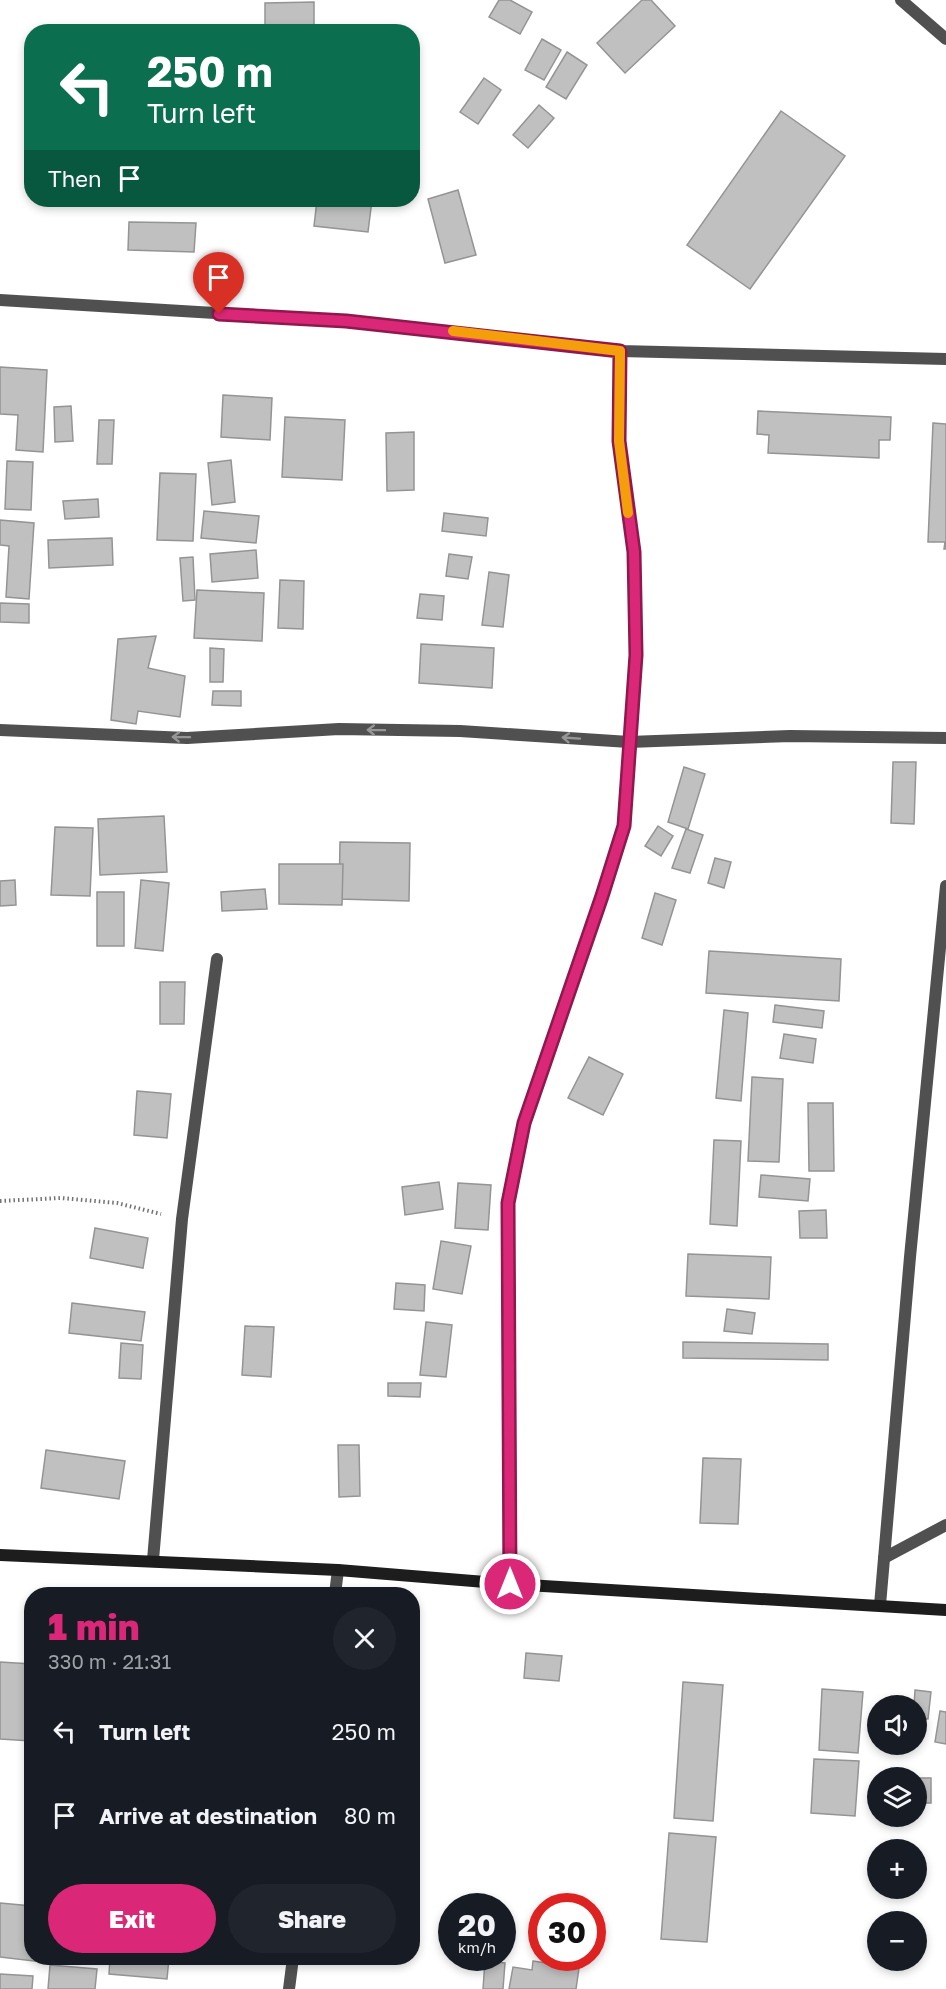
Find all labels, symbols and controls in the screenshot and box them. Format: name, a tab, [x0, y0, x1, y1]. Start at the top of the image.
text: 250 m	[147, 46, 273, 96]
icon: left	[48, 48, 126, 126]
text: Turn left	[147, 97, 256, 129]
icon: arrive	[113, 162, 146, 195]
text: Then	[48, 165, 101, 192]
pin	[193, 252, 244, 314]
icon: arrive	[202, 261, 235, 294]
one-way arrow	[366, 724, 386, 736]
one-way arrow	[172, 732, 192, 743]
one-way arrow	[561, 733, 581, 744]
position arrow	[478, 1552, 542, 1616]
text: 1 min	[48, 1605, 139, 1648]
button: close	[333, 1607, 396, 1670]
text: 330 m · 21:31	[48, 1649, 171, 1673]
map controls	[867, 1695, 927, 1971]
button: sound	[867, 1695, 927, 1755]
icon: left	[48, 1715, 81, 1748]
text: Turn left	[99, 1718, 190, 1745]
text: 250 m	[332, 1718, 396, 1745]
button: layers	[867, 1767, 927, 1827]
icon: arrive	[48, 1799, 81, 1832]
text: Arrive at destination	[99, 1802, 317, 1829]
text: 80 m	[344, 1802, 396, 1829]
button: +	[867, 1839, 927, 1899]
button: Exit	[48, 1884, 216, 1953]
button: Share	[228, 1884, 396, 1953]
speed limit sign: 30	[528, 1893, 606, 1971]
text: 20	[458, 1907, 496, 1943]
button: −	[867, 1911, 927, 1971]
text: km/h	[458, 1938, 496, 1956]

